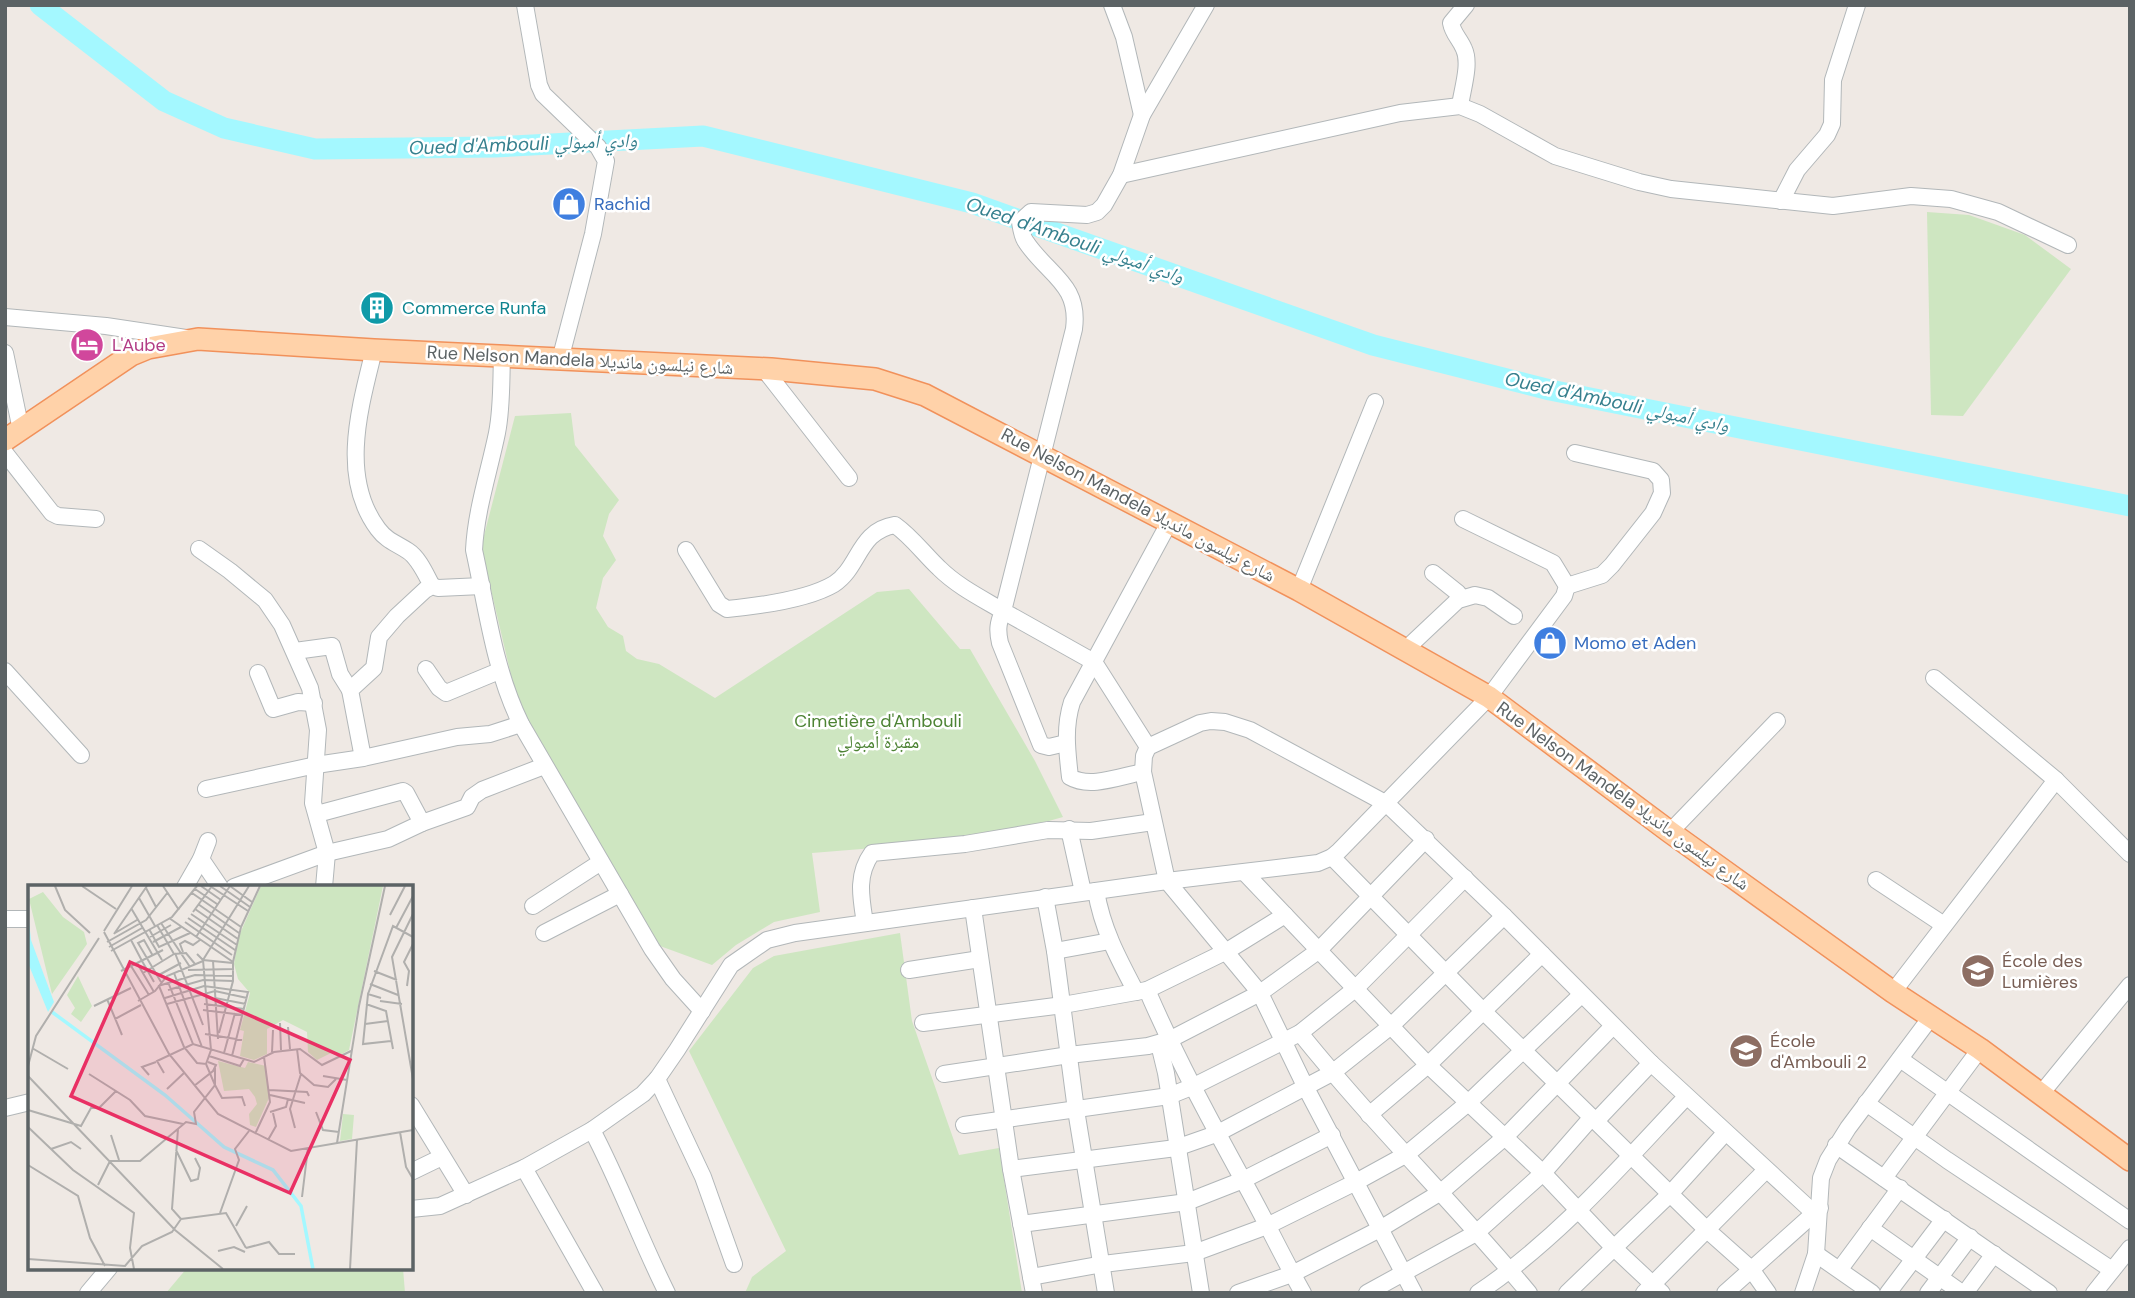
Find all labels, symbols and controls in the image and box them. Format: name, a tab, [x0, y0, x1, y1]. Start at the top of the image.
water label: Oued d'Ambouli وادي أمبولي	[408, 128, 638, 163]
shop icon: Rachid	[550, 185, 588, 223]
water label: Oued d'Ambouli وادي أمبولي	[962, 191, 1187, 292]
place label: Rachid	[594, 192, 650, 216]
building icon: Commerce Runfa	[358, 289, 396, 327]
place label: Commerce Runfa	[402, 296, 546, 320]
hotel icon: L'Aube	[68, 326, 106, 364]
place label: L'Aube	[112, 333, 166, 357]
street label: Rue Nelson Mandela شارع نيلسون مانديلا	[426, 340, 734, 380]
water label: Oued d'Ambouli وادي أمبولي	[1502, 366, 1731, 441]
street label: Rue Nelson Mandela شارع نيلسون مانديلا	[997, 422, 1279, 588]
shop icon: Momo et Aden	[1531, 624, 1569, 662]
place label: Momo et Aden	[1574, 631, 1696, 655]
street label: Rue Nelson Mandela شارع نيلسون مانديلا	[1492, 696, 1754, 896]
park label: Cimetière d'Ambouli مقبرة أمبولي	[794, 709, 962, 757]
inset map	[28, 885, 413, 1270]
place label: École des Lumières	[2002, 949, 2083, 994]
school or university icon: École des Lumières	[1959, 952, 1997, 990]
place label: École d'Ambouli 2	[1770, 1029, 1867, 1074]
school or university icon: École d'Ambouli 2	[1727, 1032, 1765, 1070]

